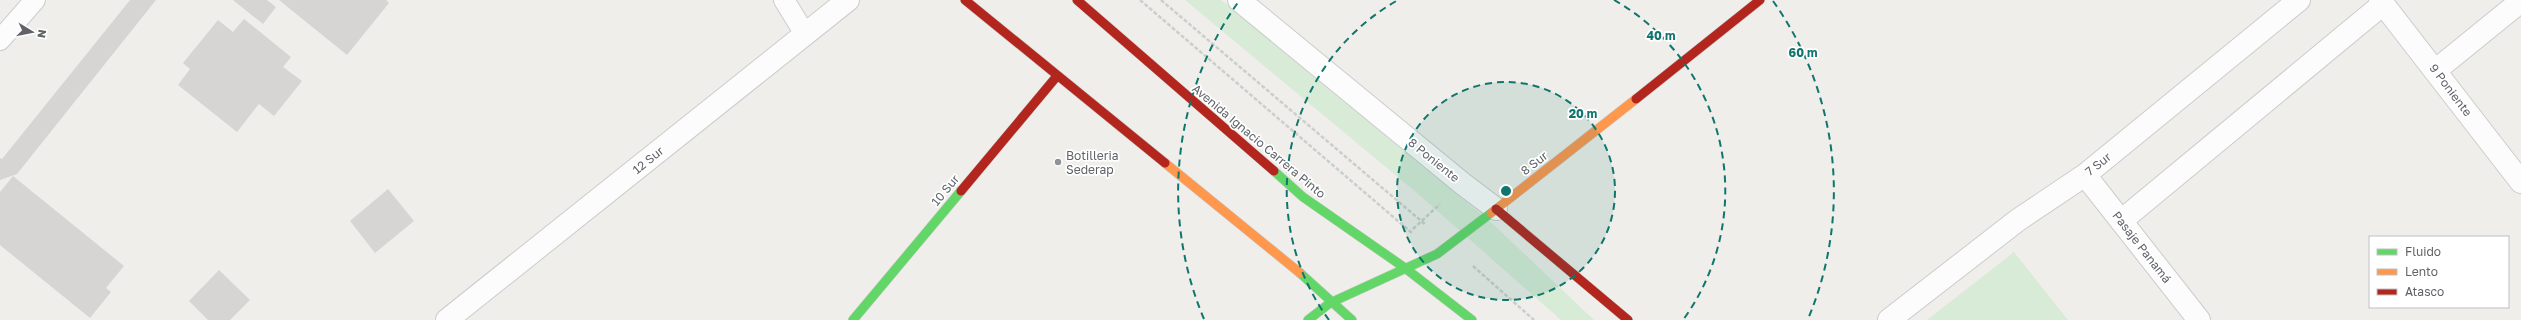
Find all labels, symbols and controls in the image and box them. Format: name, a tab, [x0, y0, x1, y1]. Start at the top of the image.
north arrow	[12, 12, 52, 52]
text: 40 m	[1647, 28, 1675, 43]
text: N	[35, 29, 49, 39]
text: 60 m	[1789, 45, 1817, 60]
street label: 9 Poniente	[2426, 61, 2476, 119]
street label: Avenida Ignacio Carrera Pinto	[1189, 81, 1329, 201]
text: 20 m	[1569, 106, 1597, 121]
street label: 8 Poniente	[1405, 135, 1463, 185]
street label: 12 Sur	[630, 143, 667, 177]
place label: Botilleria Sederap	[1066, 148, 1118, 177]
street label: 8 Sur	[1518, 148, 1551, 178]
street label: 7 Sur	[2082, 149, 2114, 179]
marker: Botilleria Sederap	[1053, 157, 1063, 167]
street label: 10 Sur	[928, 171, 962, 209]
centre of rings	[1499, 184, 1513, 198]
street label: Pasaje Panamá	[2109, 208, 2175, 286]
legend	[2369, 236, 2509, 308]
text: Fluido	[2405, 244, 2441, 259]
text: Lento	[2405, 264, 2438, 279]
text: Atasco	[2405, 284, 2444, 299]

